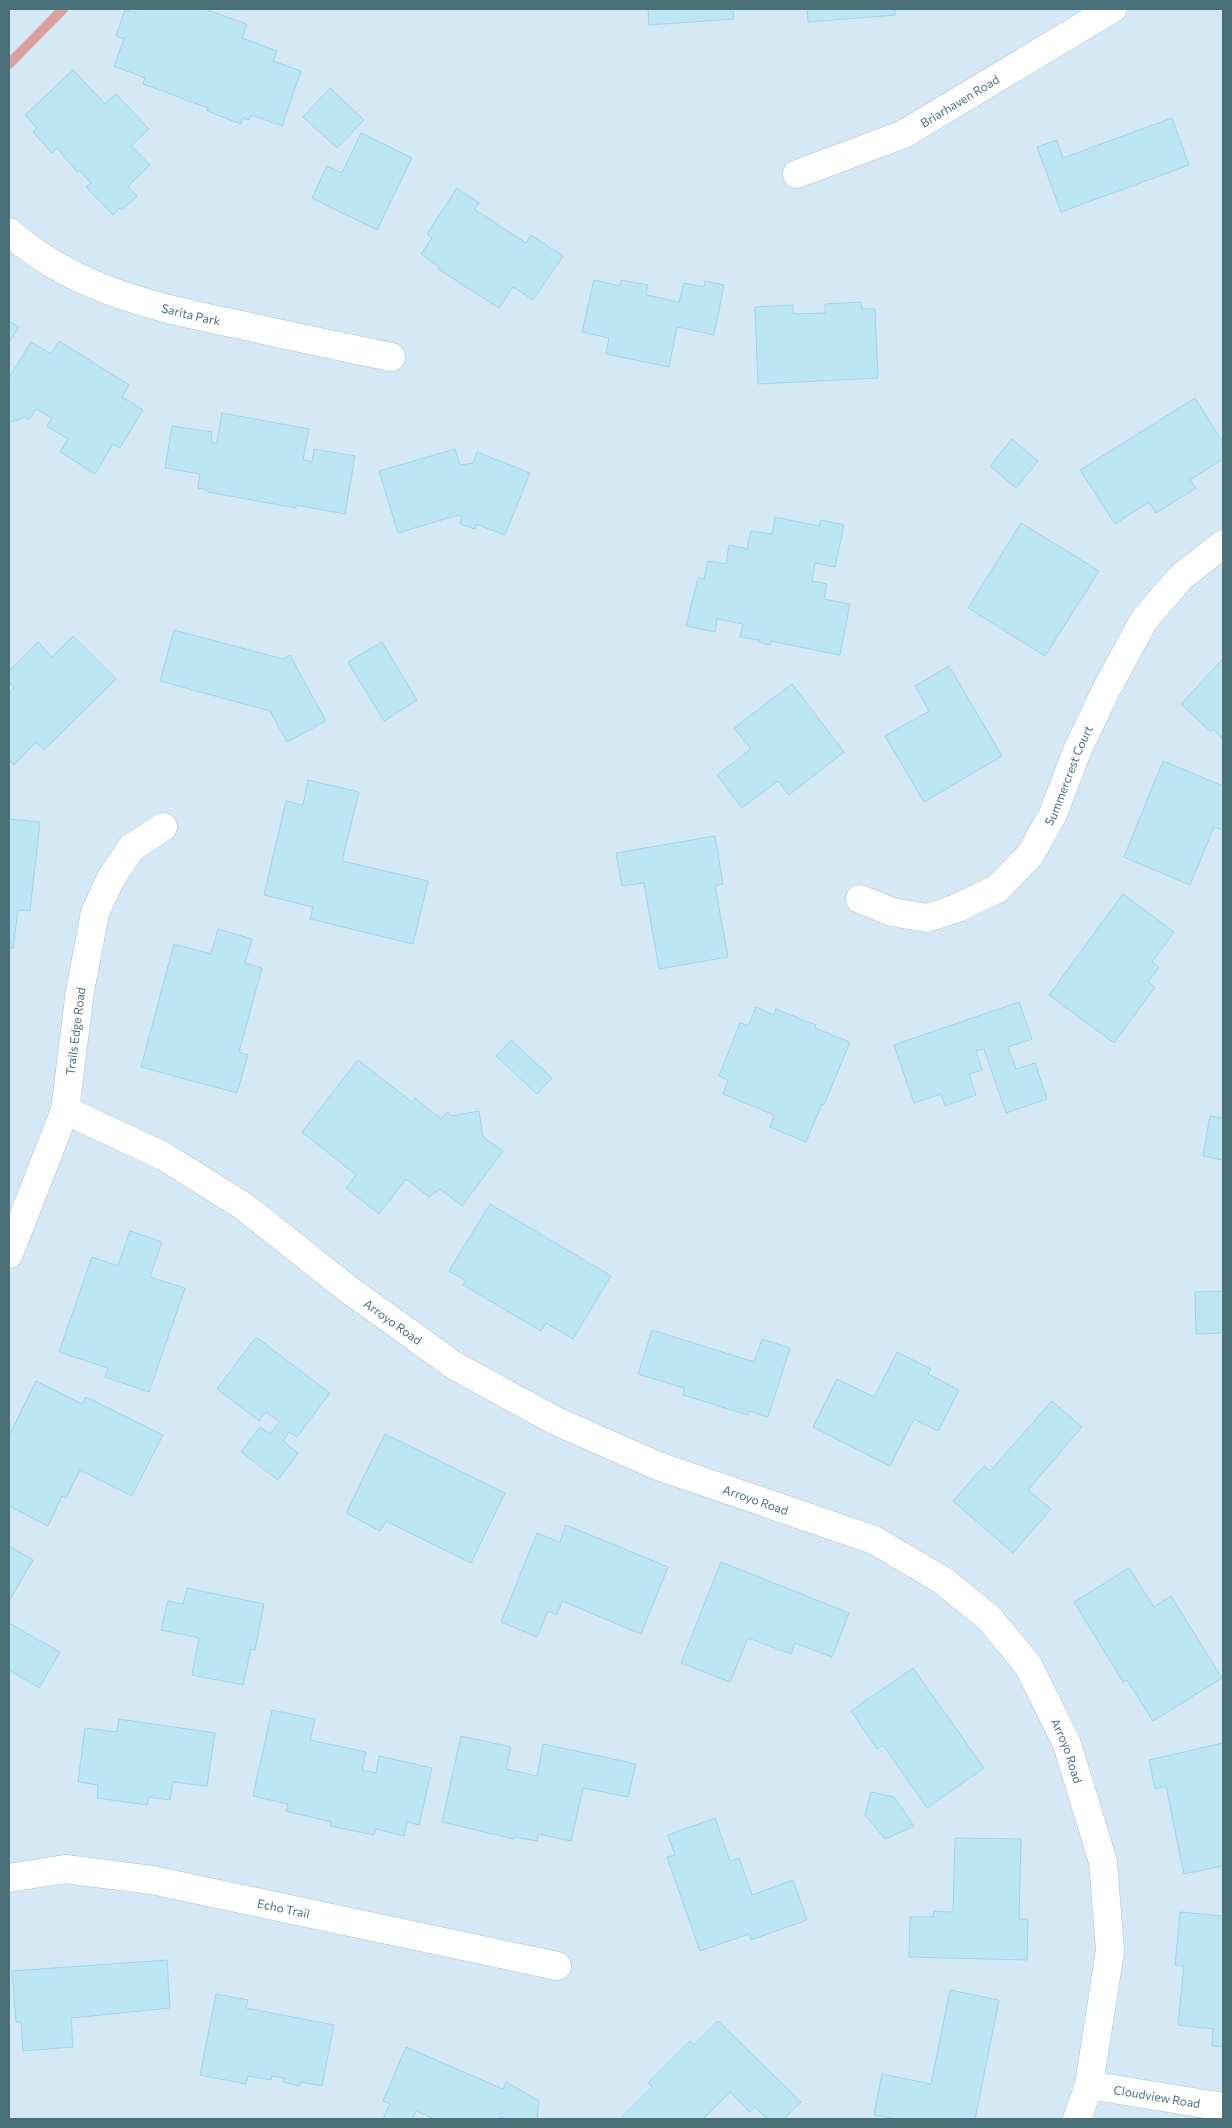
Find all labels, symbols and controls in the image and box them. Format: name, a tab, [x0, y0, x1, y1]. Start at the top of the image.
street label: Briarhaven Road	[918, 72, 1001, 130]
street label: Sarita Park	[160, 300, 222, 328]
street label: Summercrest Court	[1041, 723, 1095, 828]
street label: Trails Edge Road	[62, 986, 88, 1076]
street label: Arroyo Road	[361, 1296, 425, 1347]
street label: Arroyo Road	[721, 1482, 790, 1517]
street label: Arroyo Road	[1048, 1716, 1086, 1785]
street label: Echo Trail	[256, 1896, 311, 1920]
street label: Cloudview Road	[1113, 2082, 1201, 2110]

